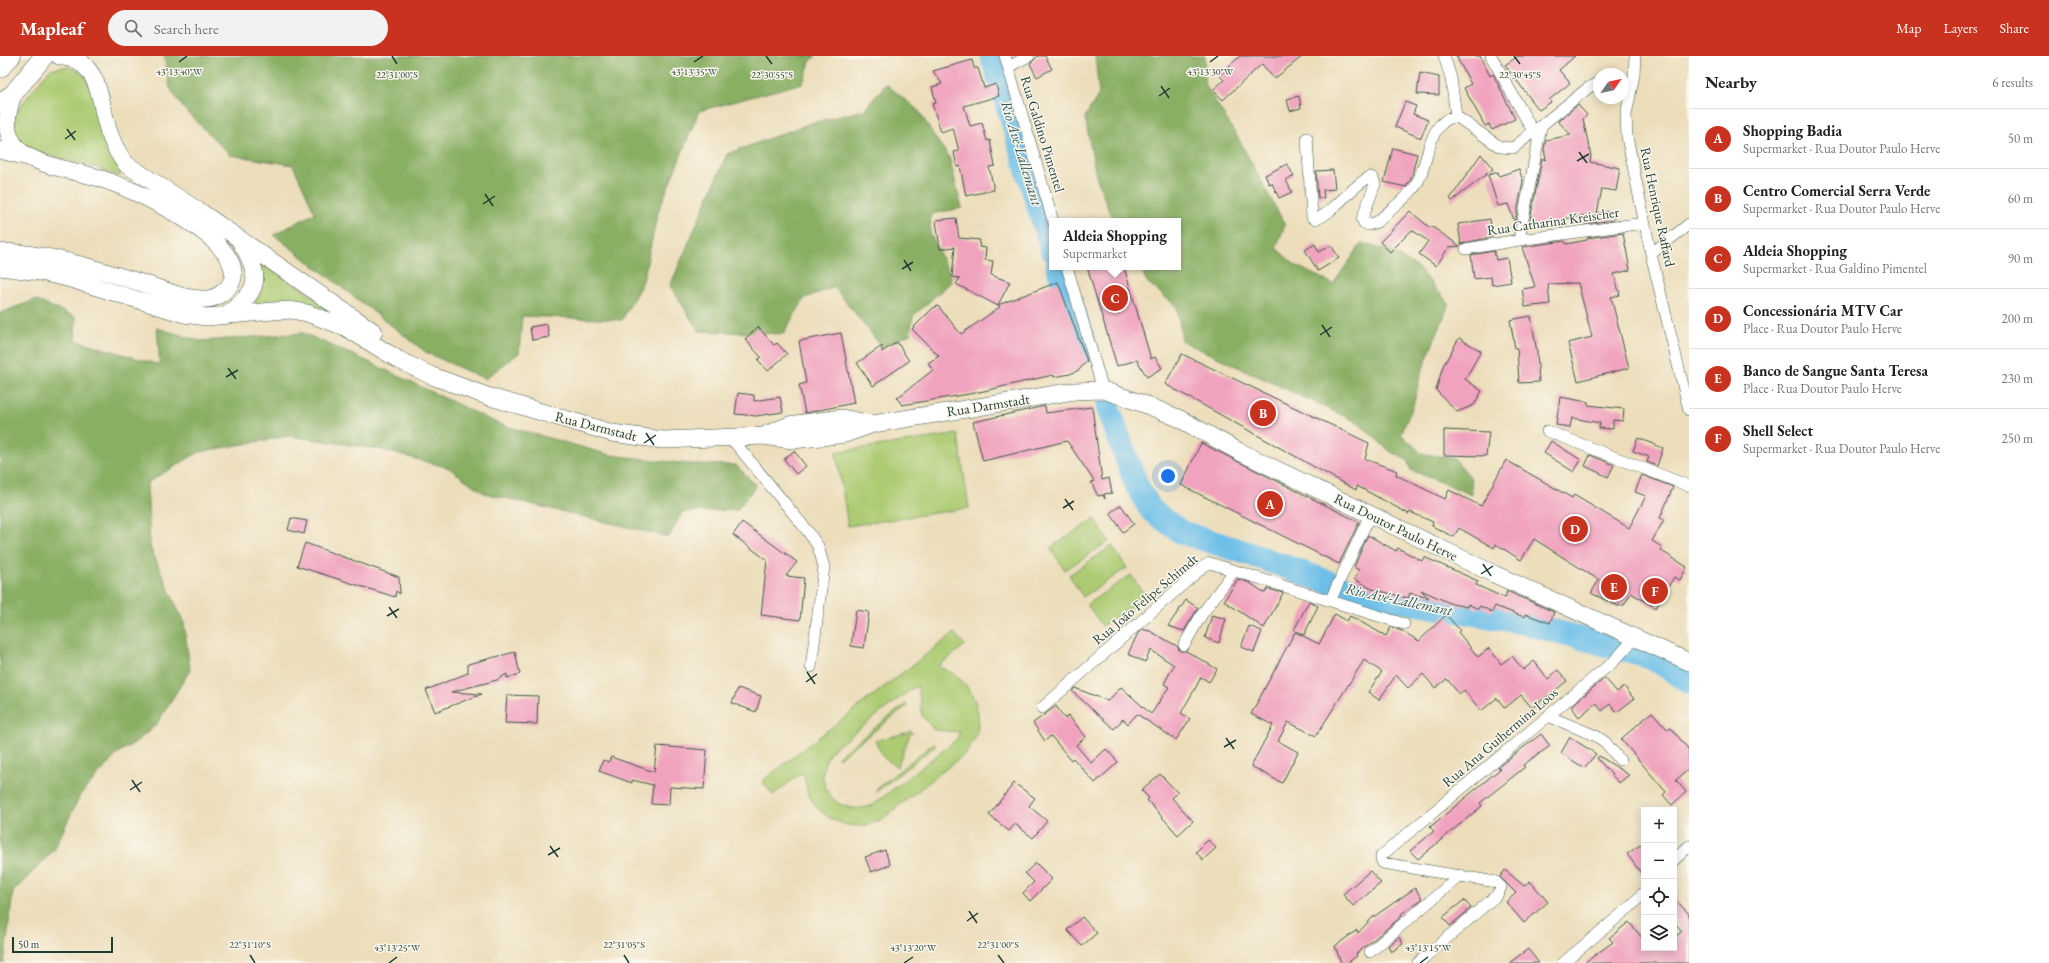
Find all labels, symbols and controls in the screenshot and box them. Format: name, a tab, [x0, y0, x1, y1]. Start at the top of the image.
search box	[108, 10, 388, 46]
text: Mapleaf	[20, 16, 84, 41]
icon: search	[122, 17, 144, 39]
text: Search here	[154, 19, 219, 38]
text: Map	[1896, 19, 1921, 37]
text: Layers	[1943, 19, 1978, 37]
text: Share	[2000, 19, 2029, 37]
text: 43°13'40"W	[156, 65, 203, 78]
text: 43°13'35"W	[671, 65, 718, 78]
text: 43°13'30"W	[1187, 65, 1234, 78]
text: 22°31'00"S	[376, 68, 418, 81]
text: 22°30'55"S	[751, 68, 793, 81]
text: 22°30'45"S	[1499, 68, 1541, 81]
north arrow	[1593, 68, 1629, 104]
text: Nearby	[1705, 71, 1757, 93]
street label: Rua Galdino Pimentel	[1017, 74, 1069, 195]
text: 6 results	[1992, 74, 2033, 91]
water label: Rio Avé‐Lallemant	[997, 98, 1047, 208]
text: Shopping Badia	[1743, 121, 1842, 140]
text: A	[1713, 130, 1723, 147]
text: 50 m	[2008, 130, 2033, 147]
text: Supermarket · Rua Doutor Paulo Herve	[1743, 140, 1940, 157]
street label: Rua Henrique Raffard	[1637, 146, 1680, 269]
text: Centro Comercial Serra Verde	[1743, 181, 1930, 200]
text: B	[1714, 190, 1722, 207]
text: 60 m	[2008, 190, 2033, 207]
text: Supermarket · Rua Doutor Paulo Herve	[1743, 200, 1940, 217]
street label: Rua Catharina Kreischer	[1486, 203, 1620, 239]
popup	[1049, 218, 1181, 270]
text: Aldeia Shopping	[1063, 226, 1167, 245]
text: Aldeia Shopping	[1743, 241, 1847, 260]
text: Supermarket	[1063, 245, 1127, 262]
text: C	[1713, 250, 1723, 267]
text: 90 m	[2008, 250, 2033, 267]
text: Supermarket · Rua Galdino Pimentel	[1743, 260, 1927, 277]
pin: C	[1102, 283, 1128, 313]
text: Concessionária MTV Car	[1743, 301, 1903, 320]
text: D	[1713, 310, 1723, 327]
text: 200 m	[2002, 310, 2033, 327]
text: Place · Rua Doutor Paulo Herve	[1743, 320, 1902, 337]
text: Banco de Sangue Santa Teresa	[1743, 361, 1928, 380]
text: E	[1714, 370, 1722, 387]
text: 230 m	[2002, 370, 2033, 387]
text: Place · Rua Doutor Paulo Herve	[1743, 380, 1902, 397]
street label: Rua Darmstadt	[945, 389, 1031, 420]
pin: B	[1250, 398, 1276, 428]
street label: Rua Darmstadt	[553, 407, 639, 445]
text: Shell Select	[1743, 421, 1813, 440]
text: F	[1714, 430, 1722, 447]
text: 250 m	[2002, 430, 2033, 447]
text: Supermarket · Rua Doutor Paulo Herve	[1743, 440, 1940, 457]
your location	[1158, 466, 1178, 486]
pin: A	[1257, 489, 1283, 519]
street label: Rua Doutor Paulo Herve	[1331, 489, 1461, 565]
pin: D	[1562, 514, 1588, 544]
street label: Rua João Felipe Schimdt	[1089, 549, 1202, 648]
pin: E	[1601, 572, 1627, 602]
pin: F	[1642, 576, 1668, 606]
water label: Rio Avé‐Lallemant	[1344, 578, 1455, 620]
street label: Rua Ana Guihermina Loos	[1438, 683, 1562, 791]
map controls	[1641, 807, 1677, 951]
button: +	[1641, 807, 1677, 843]
button: −	[1641, 843, 1677, 879]
button: locate	[1641, 879, 1677, 915]
button: layers	[1641, 915, 1677, 951]
scale bar	[12, 935, 113, 954]
text: 50 m	[18, 937, 39, 951]
text: 22°31'10"S	[229, 938, 271, 951]
text: 22°31'05"S	[603, 938, 645, 951]
text: 22°31'00"S	[977, 938, 1019, 951]
text: 43°13'25"W	[374, 941, 421, 954]
text: 43°13'20"W	[890, 941, 937, 954]
text: 43°13'15"W	[1405, 941, 1452, 954]

